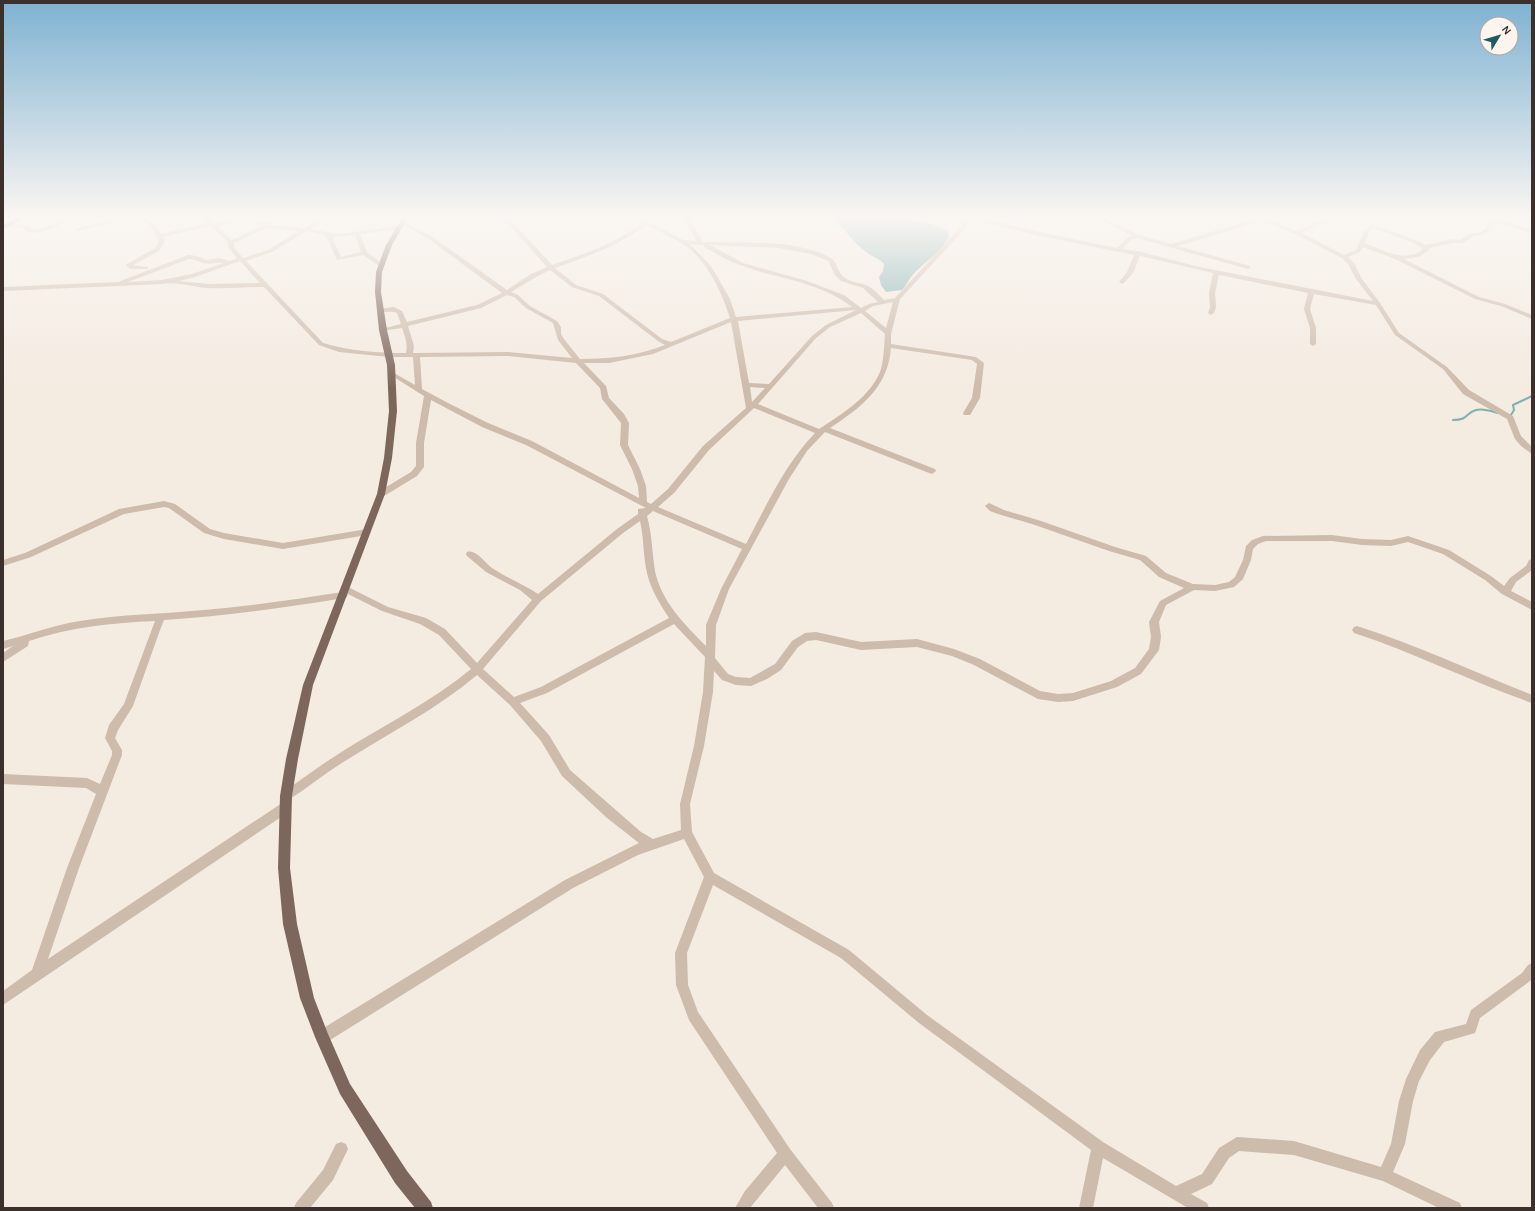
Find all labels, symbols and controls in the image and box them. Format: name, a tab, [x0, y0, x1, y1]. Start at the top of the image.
north arrow	[1479, 16, 1519, 56]
text: N	[1499, 23, 1514, 37]

